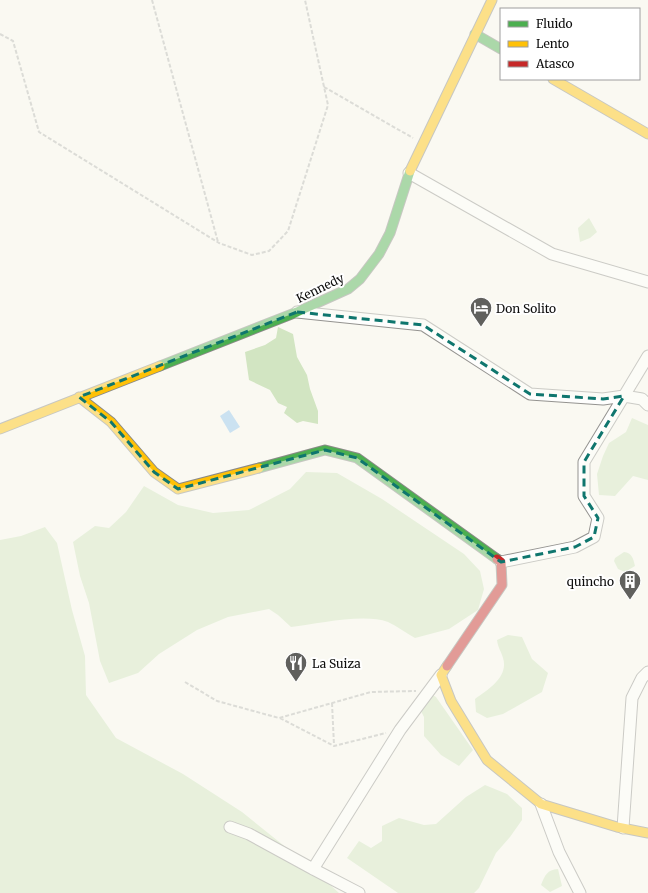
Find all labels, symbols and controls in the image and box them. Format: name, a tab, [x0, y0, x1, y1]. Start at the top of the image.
legend	[500, 8, 640, 80]
text: Fluido	[536, 16, 573, 31]
text: Lento	[536, 36, 569, 51]
text: Atasco	[535, 56, 574, 71]
street label: Kennedy	[294, 270, 346, 306]
hotel icon: Don Solito	[468, 295, 494, 328]
place label: Don Solito	[496, 301, 556, 316]
building icon: quincho	[617, 568, 643, 601]
place label: quincho	[567, 574, 614, 589]
restaurant icon: La Suiza	[283, 650, 309, 683]
place label: La Suiza	[312, 656, 361, 671]

